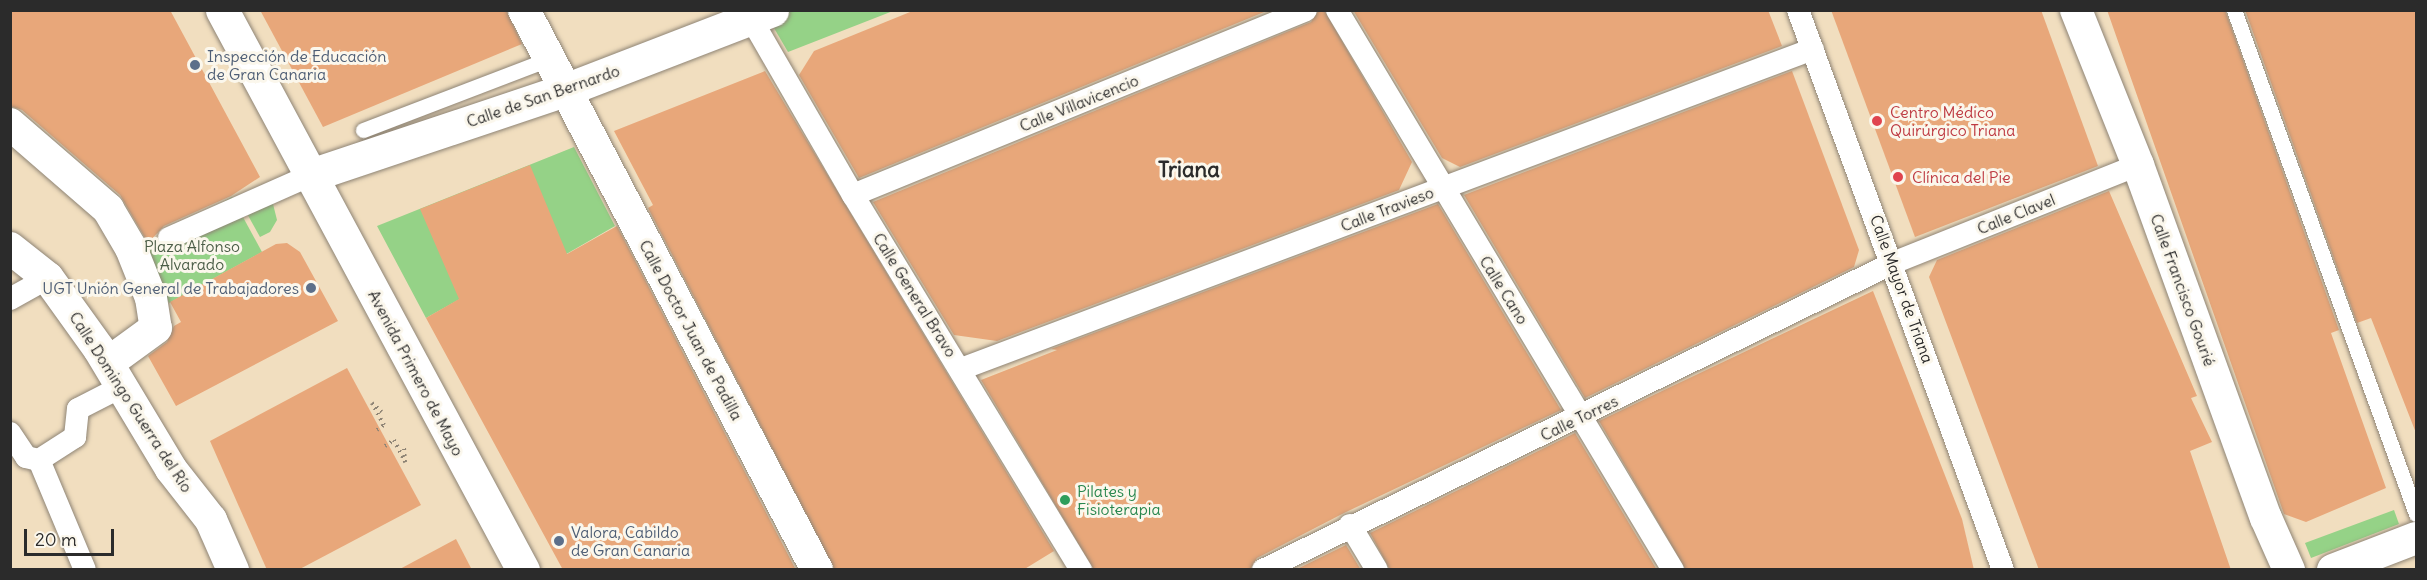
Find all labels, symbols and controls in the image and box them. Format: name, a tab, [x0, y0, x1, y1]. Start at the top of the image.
place label: Inspección de Educación de Gran Canaria	[207, 46, 387, 84]
marker: Inspección de Educación de Gran Canaria	[188, 58, 202, 72]
street label: Calle de San Bernardo	[464, 61, 622, 131]
street label: Calle Villavicencio	[1017, 70, 1141, 136]
place label: Centro Médico Quirúrgico Triana	[1890, 102, 2015, 140]
marker: Centro Médico Quirúrgico Triana	[1868, 112, 1886, 130]
district label: Triana	[1158, 157, 1220, 183]
place label: Clínica del Pie	[1912, 167, 2011, 187]
marker: Clínica del Pie	[1889, 168, 1907, 186]
street label: Calle Travieso	[1338, 182, 1436, 236]
street label: Calle Clavel	[1974, 190, 2058, 238]
street label: Calle Francisco Gourié	[2146, 211, 2220, 369]
street label: Calle Mayor de Triana	[1866, 212, 1938, 366]
street label: Calle General Bravo	[869, 229, 961, 361]
park label: Plaza Alfonso Alvarado	[144, 236, 240, 274]
street label: Calle Doctor Juan de Padilla	[635, 237, 747, 423]
street label: Calle Cano	[1475, 252, 1533, 328]
place label: UGT Unión General de Trabajadores	[42, 278, 299, 298]
marker: UGT Unión General de Trabajadores	[304, 281, 318, 295]
street label: Avenida Primero de Mayo	[364, 287, 468, 459]
street label: Calle Domingo Guerra del Río	[65, 308, 197, 496]
street label: Calle Torres	[1537, 391, 1621, 445]
place label: Pilates y Fisioterapia	[1077, 481, 1161, 519]
marker: Pilates y Fisioterapia	[1058, 493, 1072, 507]
scale bar	[27, 517, 117, 555]
place label: Valora, Cabildo de Gran Canaria	[571, 522, 690, 560]
text: 20 m	[35, 528, 77, 551]
marker: Valora, Cabildo de Gran Canaria	[552, 534, 566, 548]

